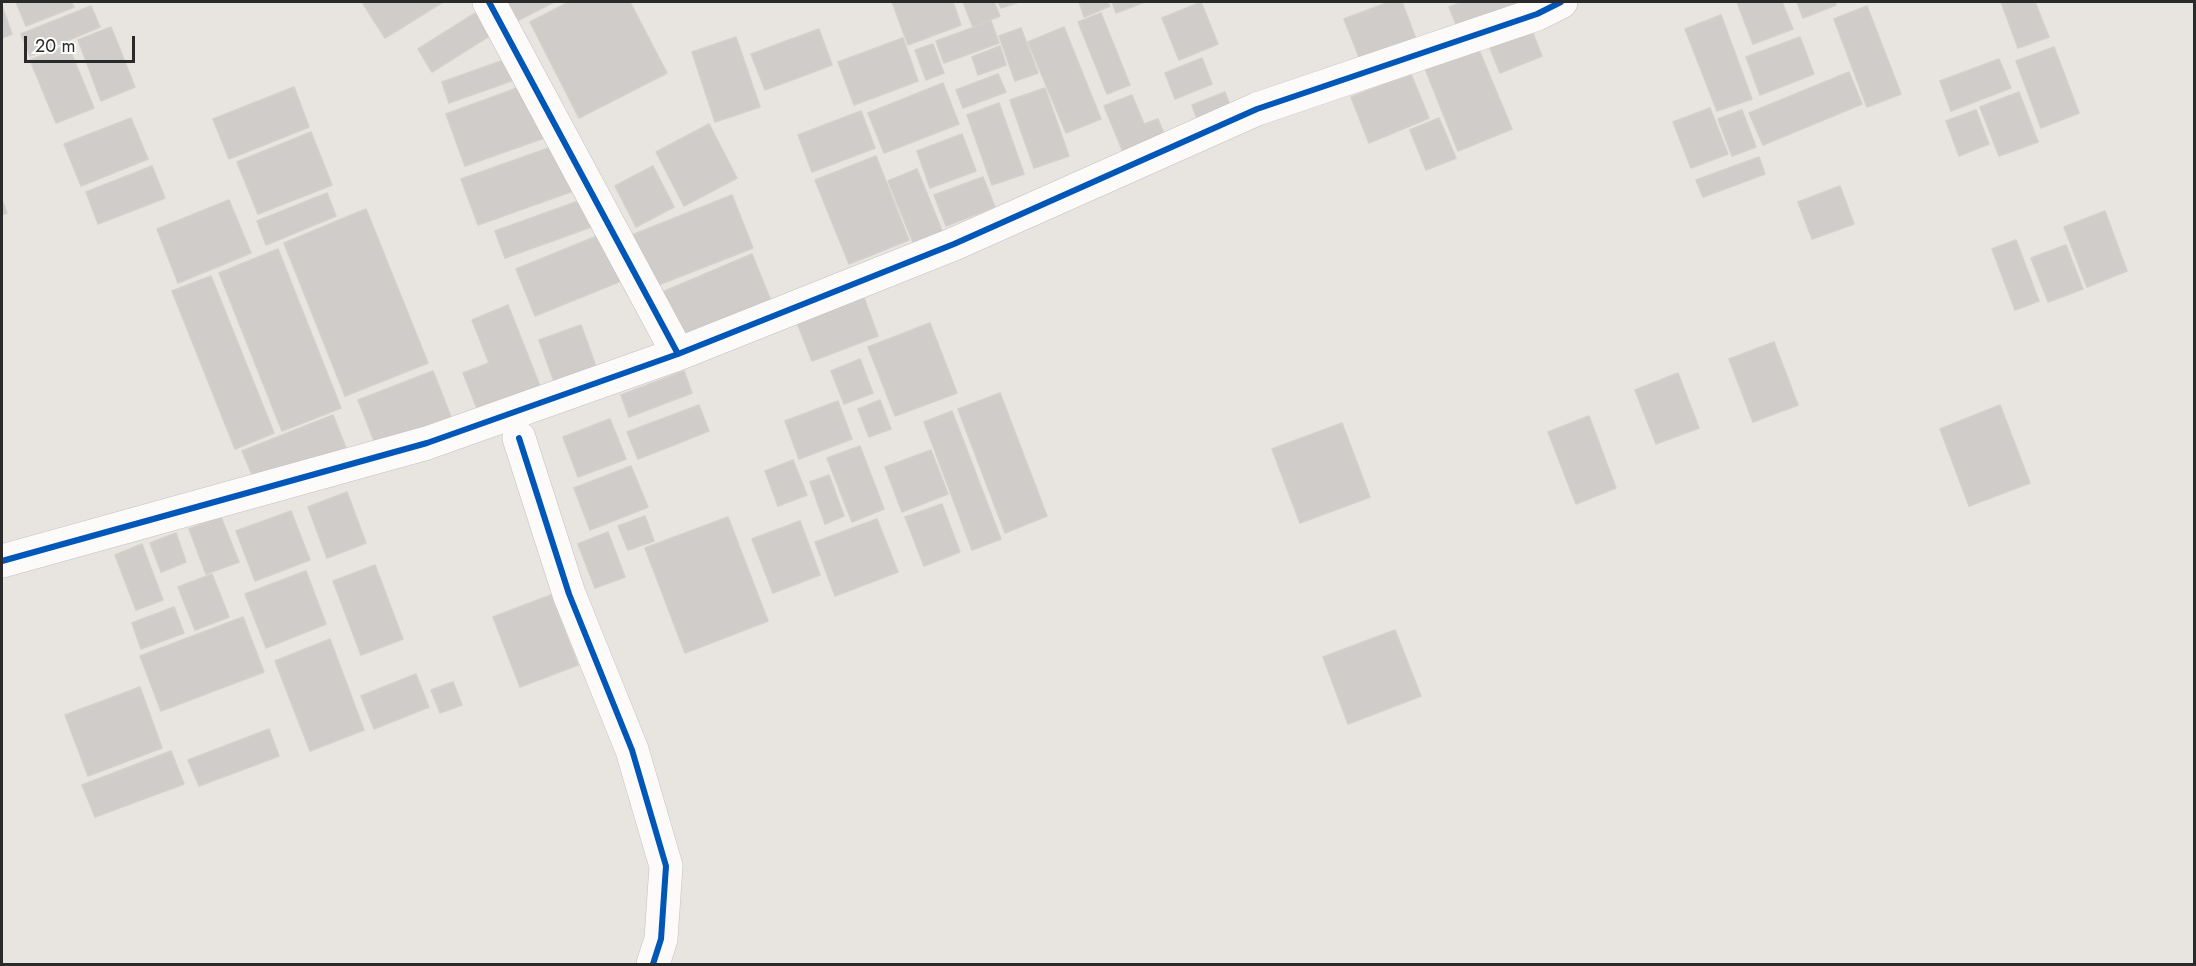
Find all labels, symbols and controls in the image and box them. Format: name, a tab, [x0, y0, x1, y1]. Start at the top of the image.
scale bar	[27, 24, 138, 62]
text: 20 m	[35, 33, 75, 59]

